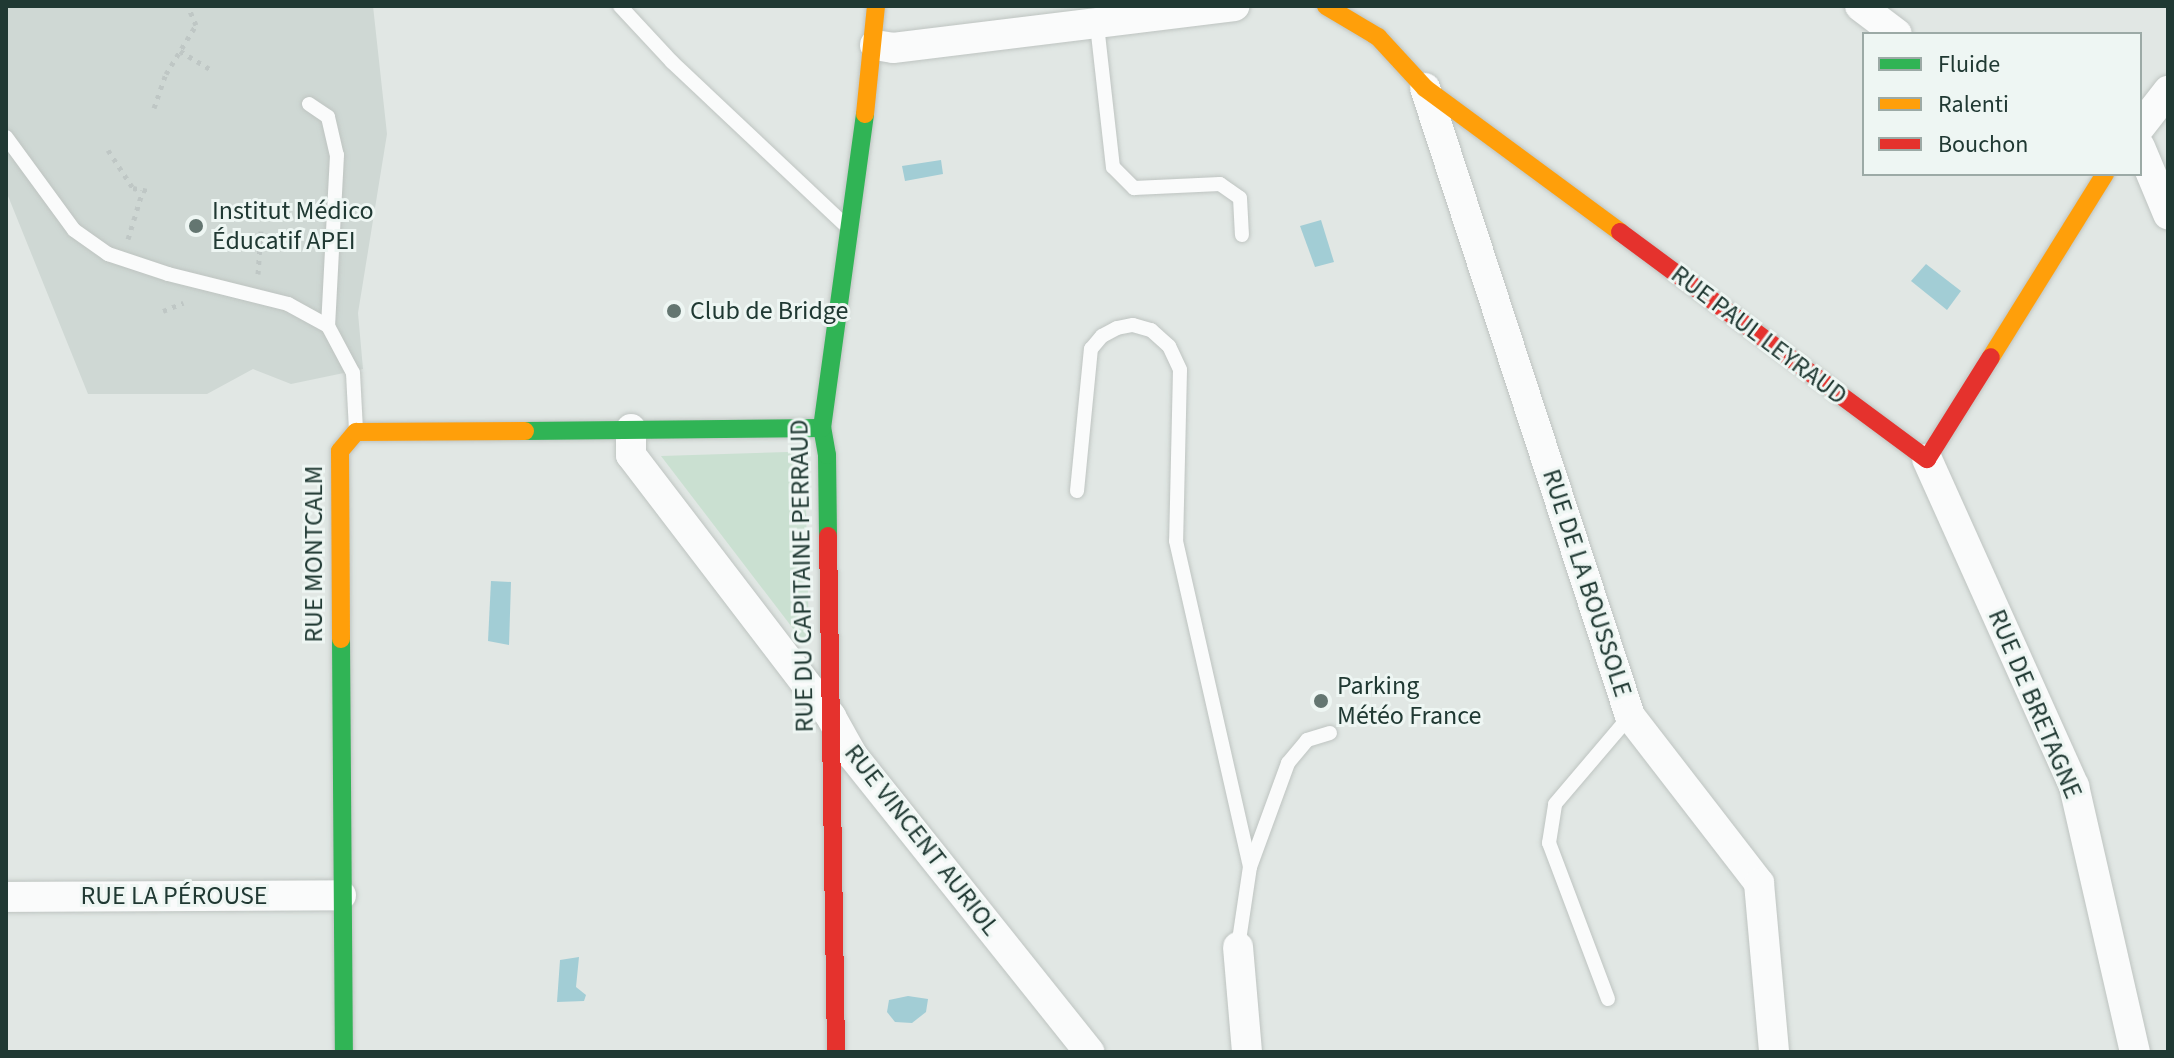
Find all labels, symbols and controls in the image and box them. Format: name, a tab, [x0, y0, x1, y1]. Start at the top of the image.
legend	[1862, 32, 2142, 176]
text: Fluide	[1938, 47, 2000, 82]
text: Ralenti	[1938, 87, 2009, 122]
text: Bouchon	[1938, 127, 2028, 162]
place label: Institut Médico Éducatif APEI	[212, 195, 374, 256]
marker: Institut Médico Éducatif APEI	[187, 217, 205, 235]
street label: RUE PAUL LEYRAUD	[1665, 259, 1853, 411]
place label: Club de Bridge	[690, 295, 849, 327]
marker: Club de Bridge	[665, 302, 683, 320]
street label: RUE DU CAPITAINE PERRAUD	[784, 419, 820, 733]
street label: RUE MONTCALM	[298, 465, 330, 643]
street label: RUE DE LA BOUSSOLE	[1535, 465, 1639, 701]
street label: RUE DE BRETAGNE	[1981, 605, 2089, 803]
place label: Parking Météo France	[1337, 670, 1481, 732]
marker: Parking Météo France	[1312, 692, 1330, 710]
street label: RUE VINCENT AURIOL	[838, 738, 1006, 942]
street label: RUE LA PÉROUSE	[80, 880, 268, 912]

